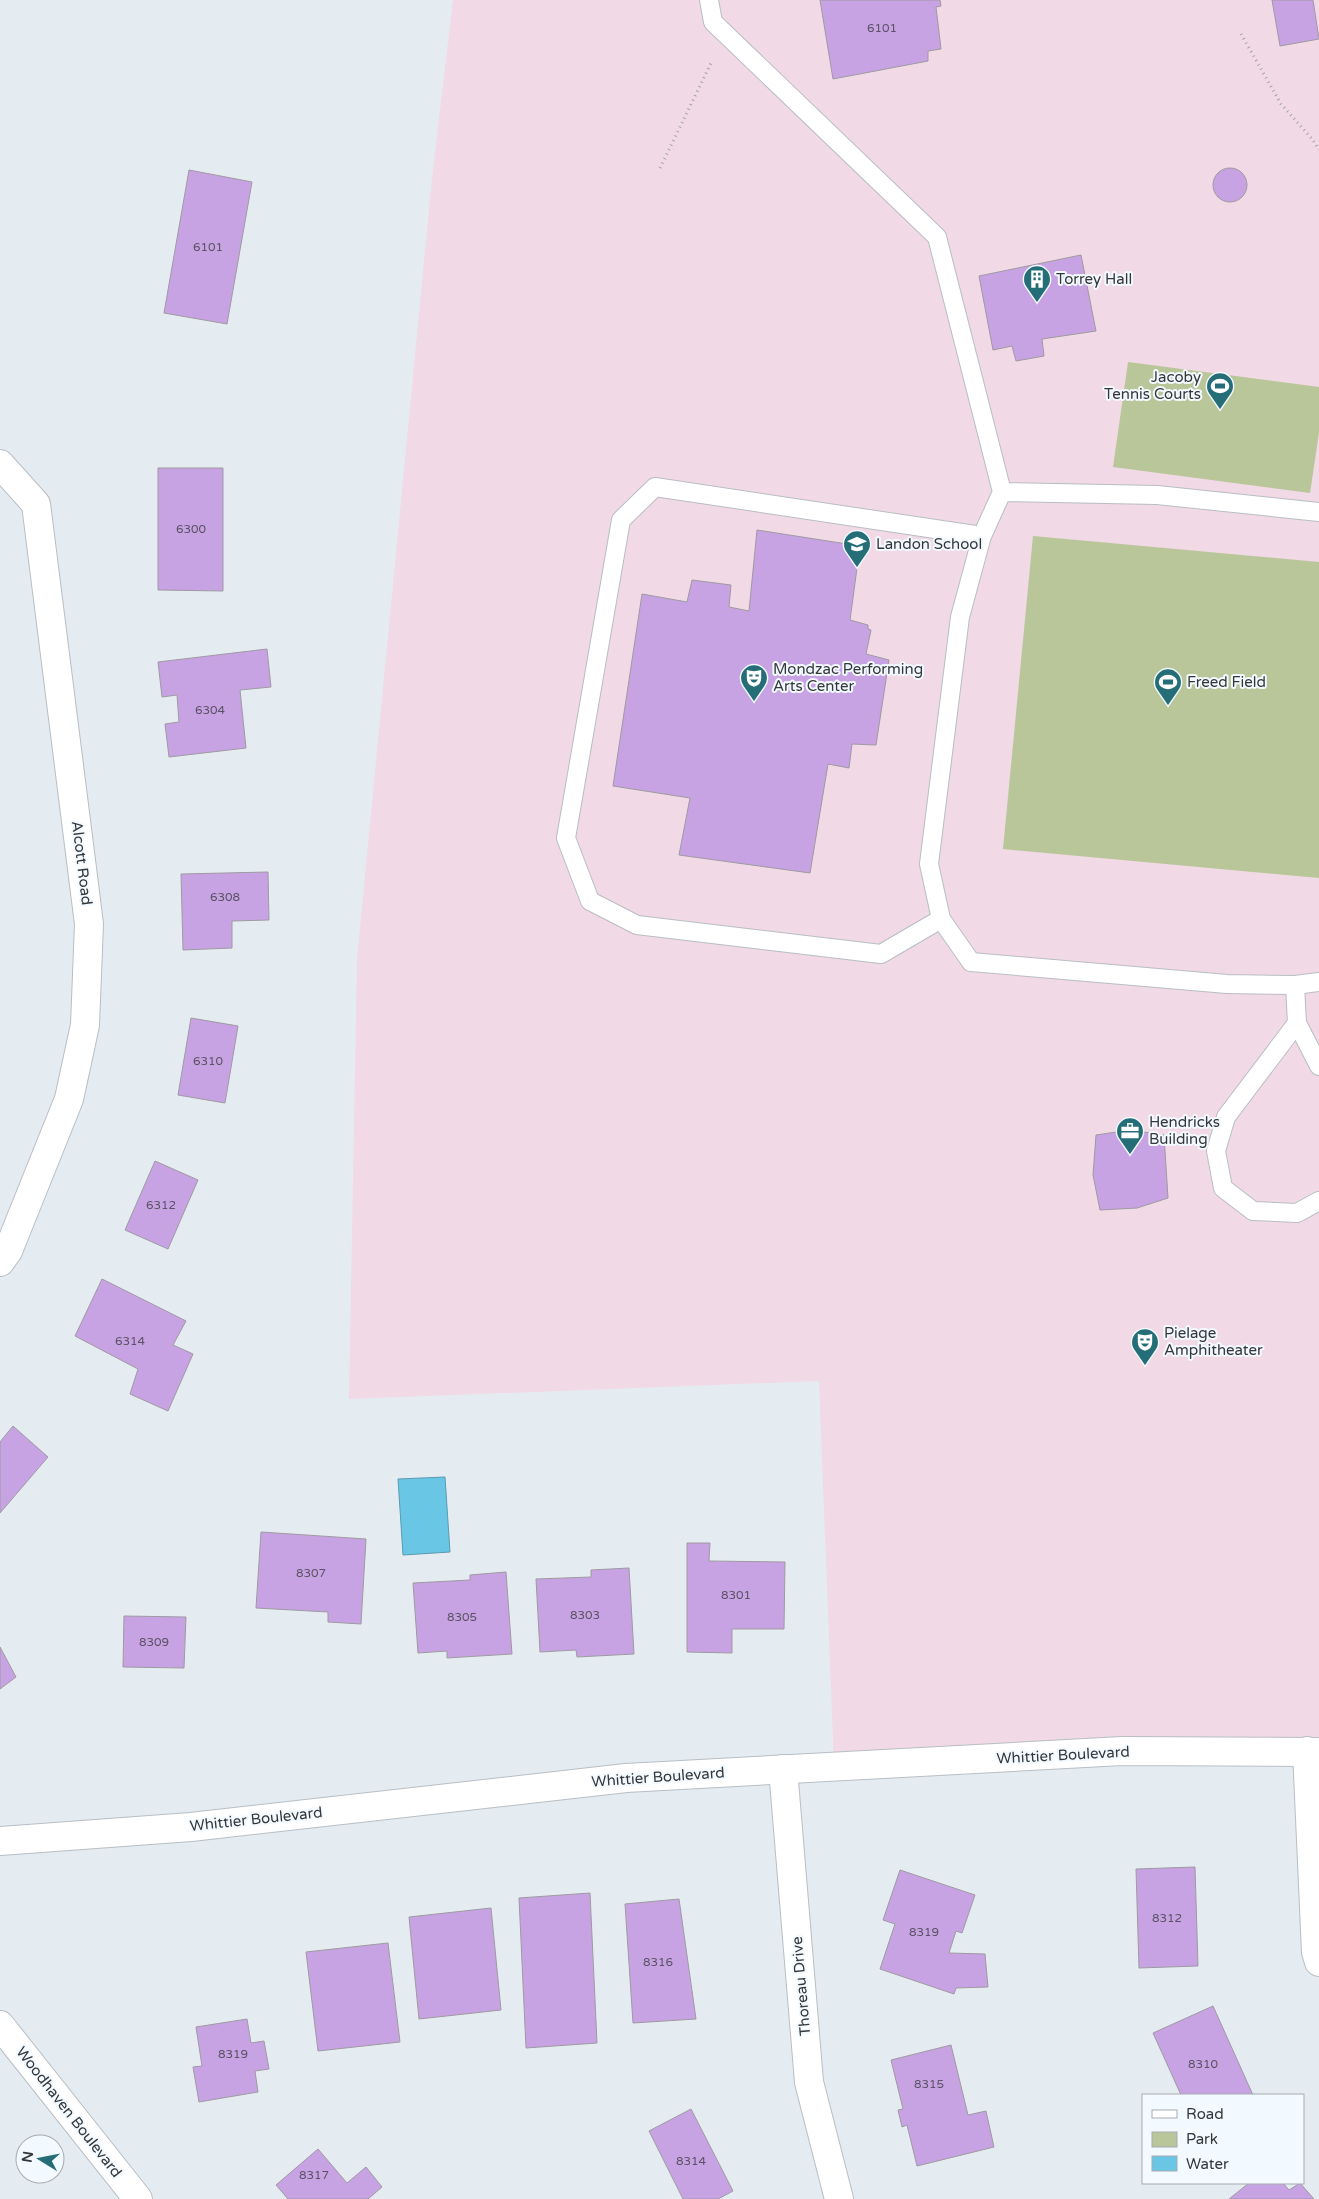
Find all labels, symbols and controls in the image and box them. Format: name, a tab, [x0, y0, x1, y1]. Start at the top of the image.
house number: 6101	[867, 21, 897, 35]
house number: 6101	[193, 240, 223, 254]
building icon: Torrey Hall	[1022, 264, 1052, 303]
place label: Torrey Hall	[1056, 270, 1132, 288]
place label: Jacoby Tennis Courts	[1104, 368, 1201, 403]
sports icon: Jacoby Tennis Courts	[1205, 371, 1235, 410]
house number: 6300	[176, 522, 207, 536]
school or university icon: Landon School	[842, 529, 872, 568]
place label: Landon School	[876, 535, 982, 553]
place label: Mondzac Performing Arts Center	[773, 660, 923, 695]
theatre icon: Mondzac Performing Arts Center	[739, 663, 769, 702]
sports icon: Freed Field	[1153, 667, 1183, 706]
place label: Freed Field	[1187, 673, 1266, 691]
house number: 6304	[195, 703, 226, 717]
street label: Alcott Road	[68, 820, 96, 906]
house number: 6308	[210, 890, 240, 904]
house number: 6310	[193, 1054, 224, 1068]
place label: Hendricks Building	[1149, 1113, 1220, 1148]
office icon: Hendricks Building	[1115, 1116, 1145, 1155]
house number: 6312	[146, 1198, 176, 1212]
place label: Pielage Amphitheater	[1164, 1324, 1263, 1359]
theatre icon: Pielage Amphitheater	[1130, 1327, 1160, 1366]
house number: 6314	[115, 1334, 146, 1348]
house number: 8307	[296, 1566, 326, 1580]
house number: 8301	[721, 1588, 751, 1602]
house number: 8303	[570, 1608, 600, 1622]
house number: 8305	[447, 1610, 477, 1624]
house number: 8309	[139, 1635, 169, 1649]
street label: Whittier Boulevard	[996, 1743, 1130, 1767]
street label: Whittier Boulevard	[591, 1763, 725, 1791]
street label: Whittier Boulevard	[189, 1803, 323, 1835]
house number: 8312	[1152, 1911, 1182, 1925]
house number: 8319	[909, 1925, 939, 1939]
street label: Thoreau Drive	[788, 1936, 814, 2036]
house number: 8316	[643, 1955, 673, 1969]
street label: Woodhaven Boulevard	[12, 2043, 126, 2181]
house number: 8319	[218, 2047, 248, 2061]
house number: 8310	[1188, 2057, 1219, 2071]
house number: 8315	[914, 2077, 944, 2091]
legend	[1142, 2094, 1304, 2184]
text: Road	[1186, 2105, 1224, 2123]
text: Park	[1186, 2130, 1218, 2148]
north arrow	[15, 2134, 65, 2184]
text: N	[18, 2150, 37, 2164]
house number: 8314	[676, 2154, 707, 2168]
text: Water	[1186, 2155, 1229, 2173]
house number: 8317	[299, 2168, 329, 2182]

